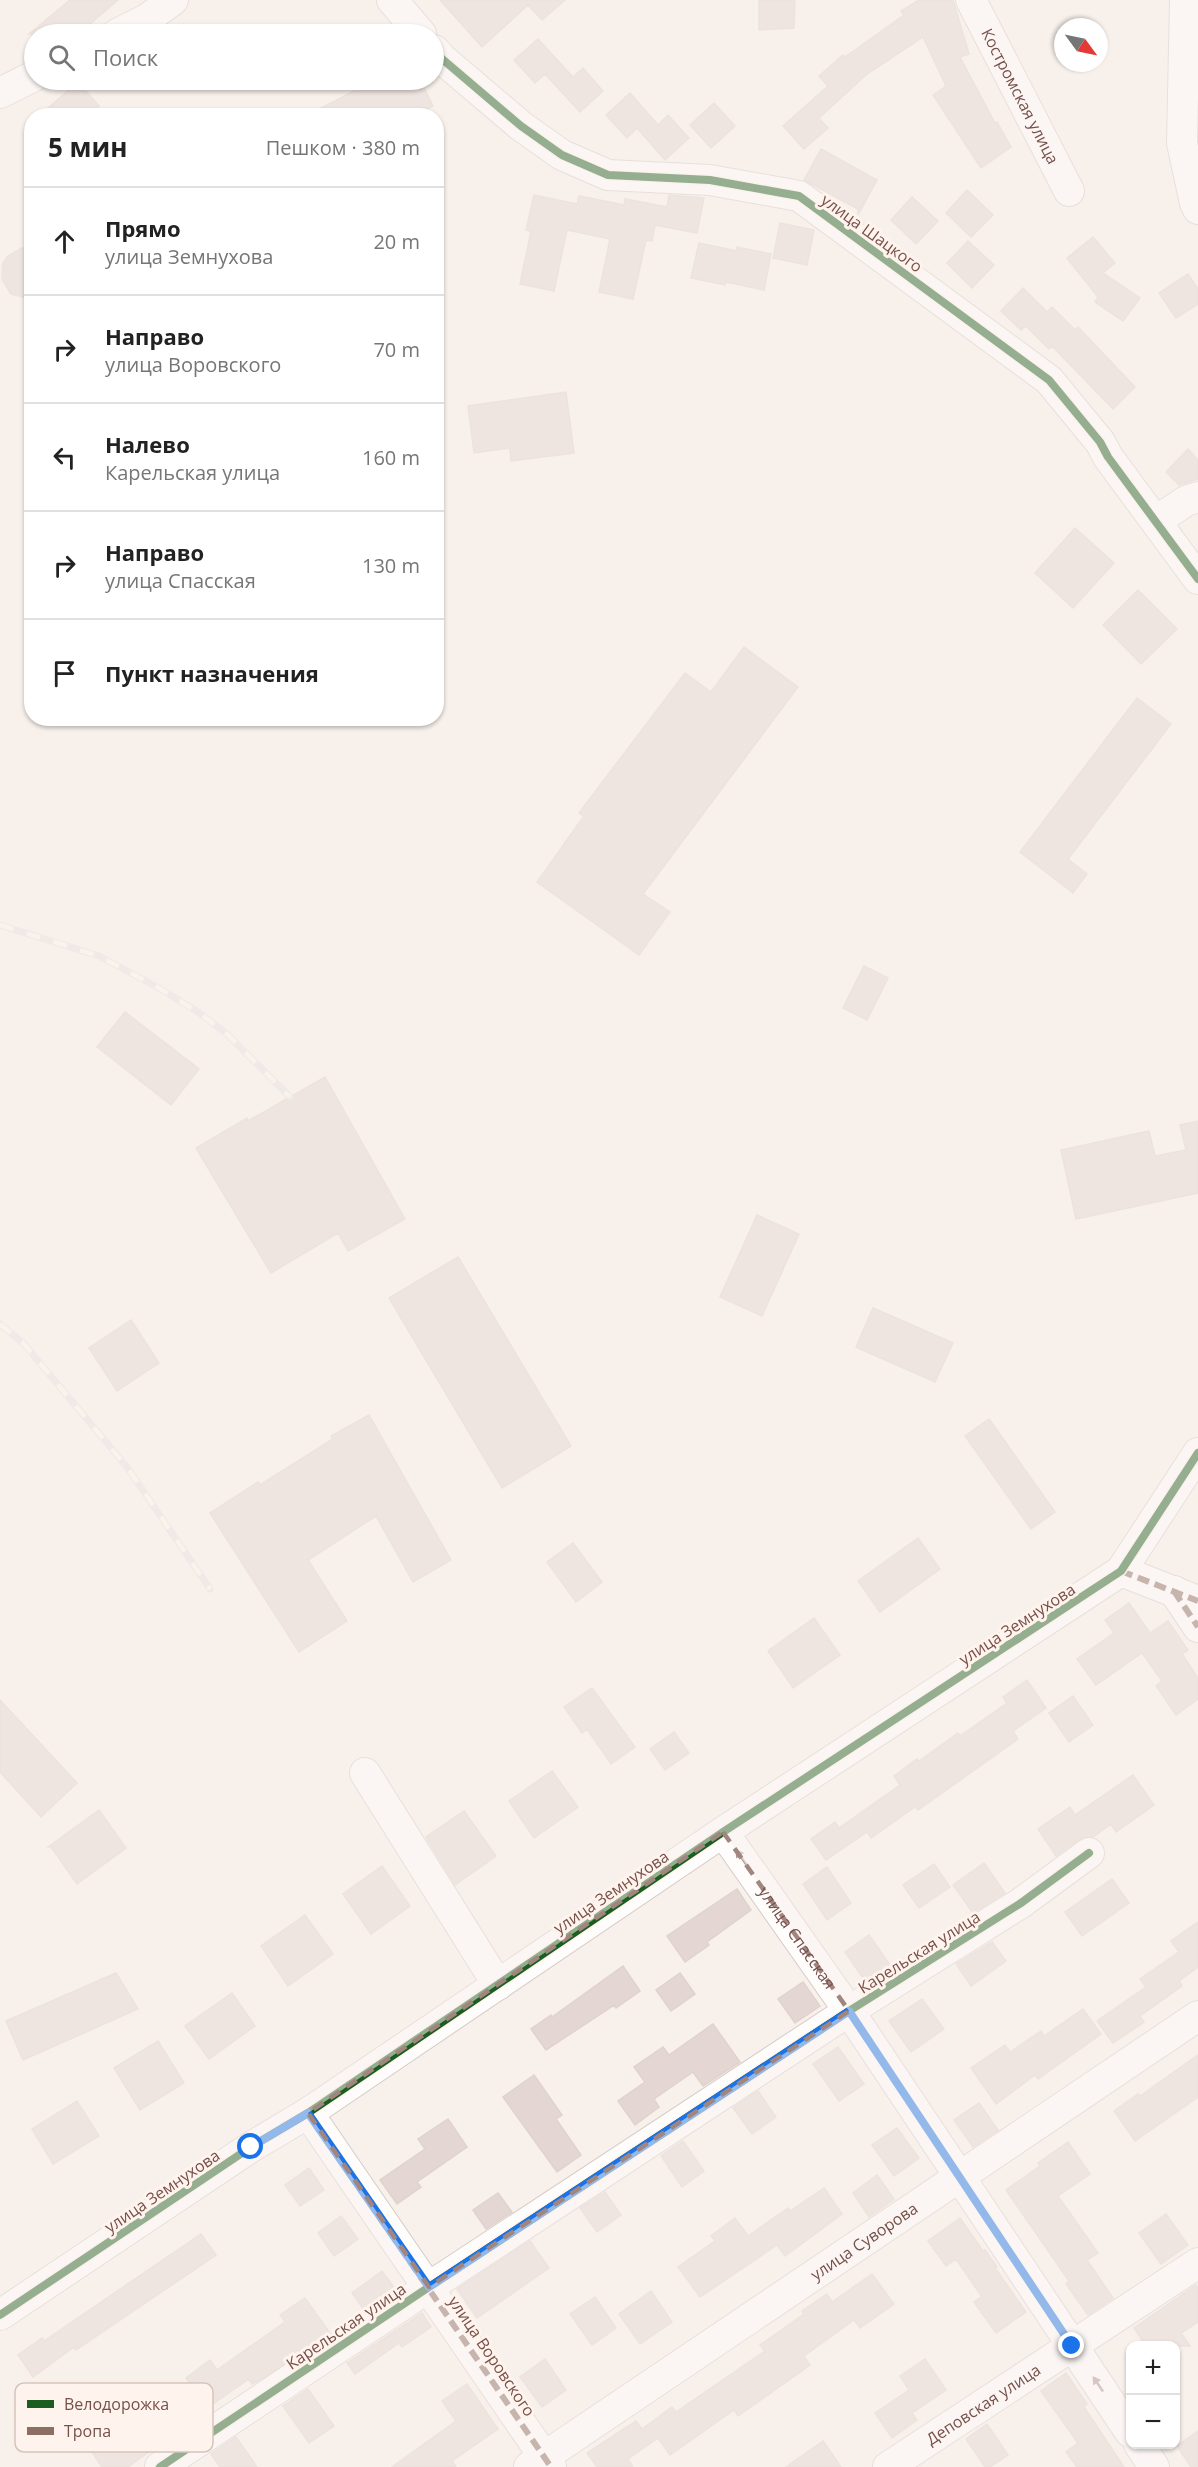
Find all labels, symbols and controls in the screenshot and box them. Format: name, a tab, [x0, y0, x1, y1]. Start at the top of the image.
north arrow	[1054, 18, 1108, 72]
search box	[24, 24, 444, 90]
street label: Костромская улица	[976, 24, 1064, 168]
icon: search	[45, 41, 78, 74]
text: Поиск	[93, 42, 158, 72]
text: 5 мин	[48, 129, 128, 165]
text: Пешком · 380 m	[266, 134, 420, 161]
street label: улица Шацкого	[817, 189, 927, 277]
text: Прямо	[105, 213, 181, 243]
icon: ahead	[48, 225, 81, 258]
text: 20 m	[373, 228, 420, 255]
text: улица Земнухова	[105, 243, 273, 270]
text: Направо	[105, 321, 204, 351]
icon: right	[48, 333, 81, 366]
text: 70 m	[373, 336, 420, 363]
text: улица Воровского	[105, 351, 281, 378]
text: Налево	[105, 429, 190, 459]
icon: left	[48, 441, 81, 474]
text: 160 m	[362, 444, 420, 471]
text: Карельская улица	[105, 459, 280, 486]
text: Направо	[105, 537, 204, 567]
icon: right	[48, 549, 81, 582]
text: 130 m	[362, 552, 420, 579]
text: улица Спасская	[105, 567, 256, 594]
icon: arrive	[48, 657, 81, 690]
text: Пункт назначения	[105, 658, 319, 688]
street label: улица Земнухова	[955, 1578, 1079, 1670]
street label: улица Земнухова	[549, 1845, 673, 1939]
one-way arrow	[735, 1850, 747, 1866]
street label: улица Спасская	[754, 1882, 841, 1993]
street label: Карельская улица	[854, 1906, 984, 1998]
route start	[237, 2133, 263, 2159]
street label: улица Земнухова	[100, 2144, 224, 2238]
street label: улица Суворова	[806, 2197, 922, 2285]
street label: Карельская улица	[282, 2278, 410, 2374]
street label: улица Воровского	[443, 2291, 541, 2421]
route end	[1058, 2332, 1084, 2358]
map controls	[1126, 2341, 1180, 2449]
button: +	[1126, 2341, 1180, 2395]
street label: Деповская улица	[922, 2359, 1045, 2450]
one-way arrow	[1093, 2376, 1104, 2392]
legend	[15, 2383, 213, 2452]
text: Велодорожка	[64, 2393, 169, 2415]
button: −	[1126, 2395, 1180, 2449]
text: Тропа	[64, 2420, 111, 2442]

